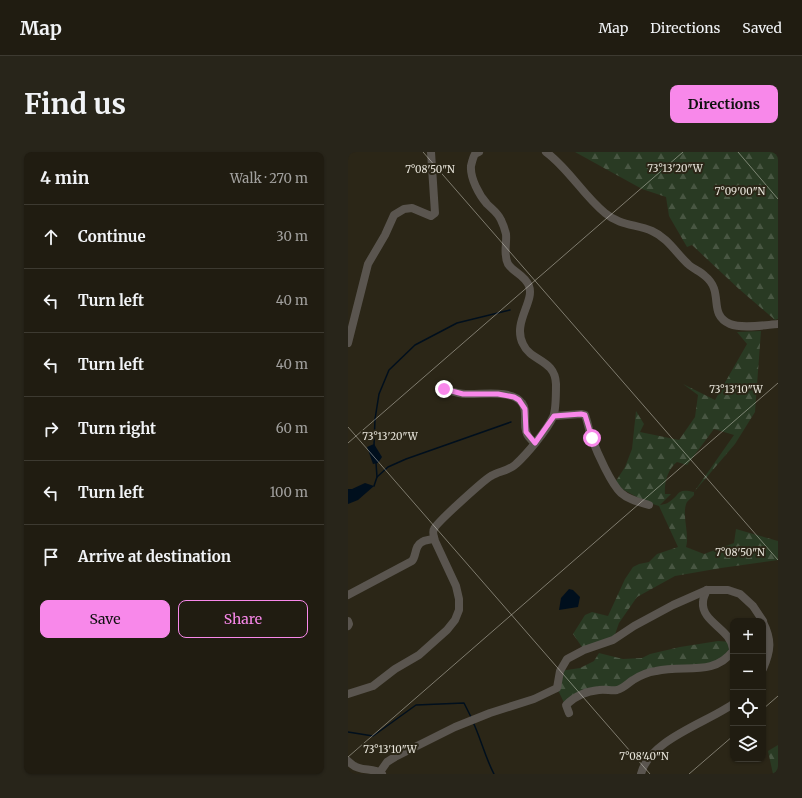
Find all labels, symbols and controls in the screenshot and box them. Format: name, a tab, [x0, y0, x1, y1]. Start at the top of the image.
text: Map	[20, 16, 62, 40]
text: Map	[598, 19, 628, 37]
text: Directions	[650, 19, 720, 37]
text: Saved	[742, 19, 782, 37]
button: Directions	[670, 85, 778, 123]
text: Find us	[24, 86, 126, 122]
text: 73°13'20"W	[647, 162, 704, 175]
text: 7°08'50"N	[405, 163, 455, 176]
text: 4 min	[40, 167, 89, 189]
text: Walk · 270 m	[230, 170, 308, 187]
text: 7°09'00"N	[715, 185, 766, 198]
icon: ahead	[40, 226, 62, 248]
text: Continue	[78, 227, 146, 246]
text: 30 m	[276, 228, 308, 245]
icon: left	[40, 290, 62, 312]
text: Turn left	[78, 291, 144, 310]
text: 40 m	[276, 292, 308, 309]
icon: left	[40, 354, 62, 376]
text: Turn left	[78, 355, 144, 374]
text: 40 m	[276, 356, 308, 373]
route end	[435, 380, 453, 398]
text: 73°13'10"W	[709, 383, 764, 396]
icon: right	[40, 418, 62, 440]
text: Turn right	[78, 419, 156, 438]
text: 60 m	[276, 420, 308, 437]
route start	[583, 429, 601, 447]
text: 73°13'20"W	[362, 430, 419, 443]
icon: left	[40, 482, 62, 504]
text: Turn left	[78, 483, 144, 502]
text: 100 m	[270, 484, 308, 501]
icon: arrive	[40, 546, 62, 568]
text: 7°08'50"N	[715, 546, 765, 559]
text: Arrive at destination	[78, 547, 231, 566]
button: Save	[40, 600, 170, 638]
button: Share	[178, 600, 308, 638]
map controls	[730, 618, 766, 762]
button: +	[730, 618, 766, 654]
button: −	[730, 654, 766, 690]
button: locate	[730, 690, 766, 726]
button: layers	[730, 726, 766, 762]
text: 73°13'10"W	[363, 743, 418, 756]
text: 7°08'40"N	[619, 750, 669, 763]

